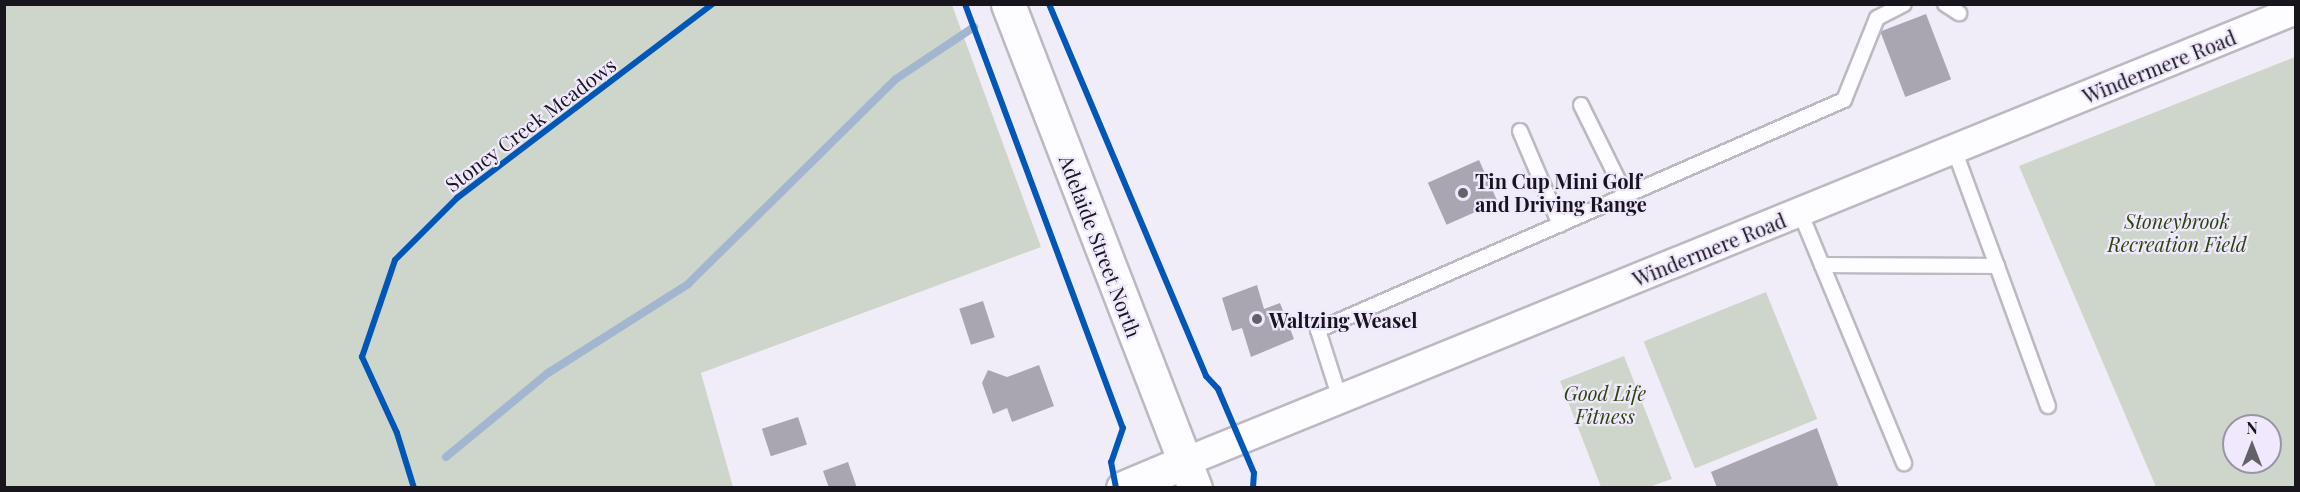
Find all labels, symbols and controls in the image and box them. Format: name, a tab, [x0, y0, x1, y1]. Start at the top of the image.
street label: Windermere Road	[2079, 24, 2239, 108]
street label: Stoney Creek Meadows	[440, 52, 620, 196]
street label: Adelaide Street North	[1055, 151, 1147, 341]
place label: Tin Cup Mini Golf and Driving Range	[1475, 169, 1647, 216]
marker: Tin Cup Mini Golf and Driving Range	[1456, 186, 1470, 200]
street label: Windermere Road	[1629, 207, 1789, 291]
park label: Stoneybrook Recreation Field	[2107, 209, 2247, 256]
place label: Waltzing Weasel	[1269, 307, 1418, 331]
marker: Waltzing Weasel	[1250, 312, 1264, 326]
park label: Good Life Fitness	[1564, 380, 1646, 427]
north arrow	[2222, 414, 2282, 474]
text: N	[2246, 417, 2258, 438]

